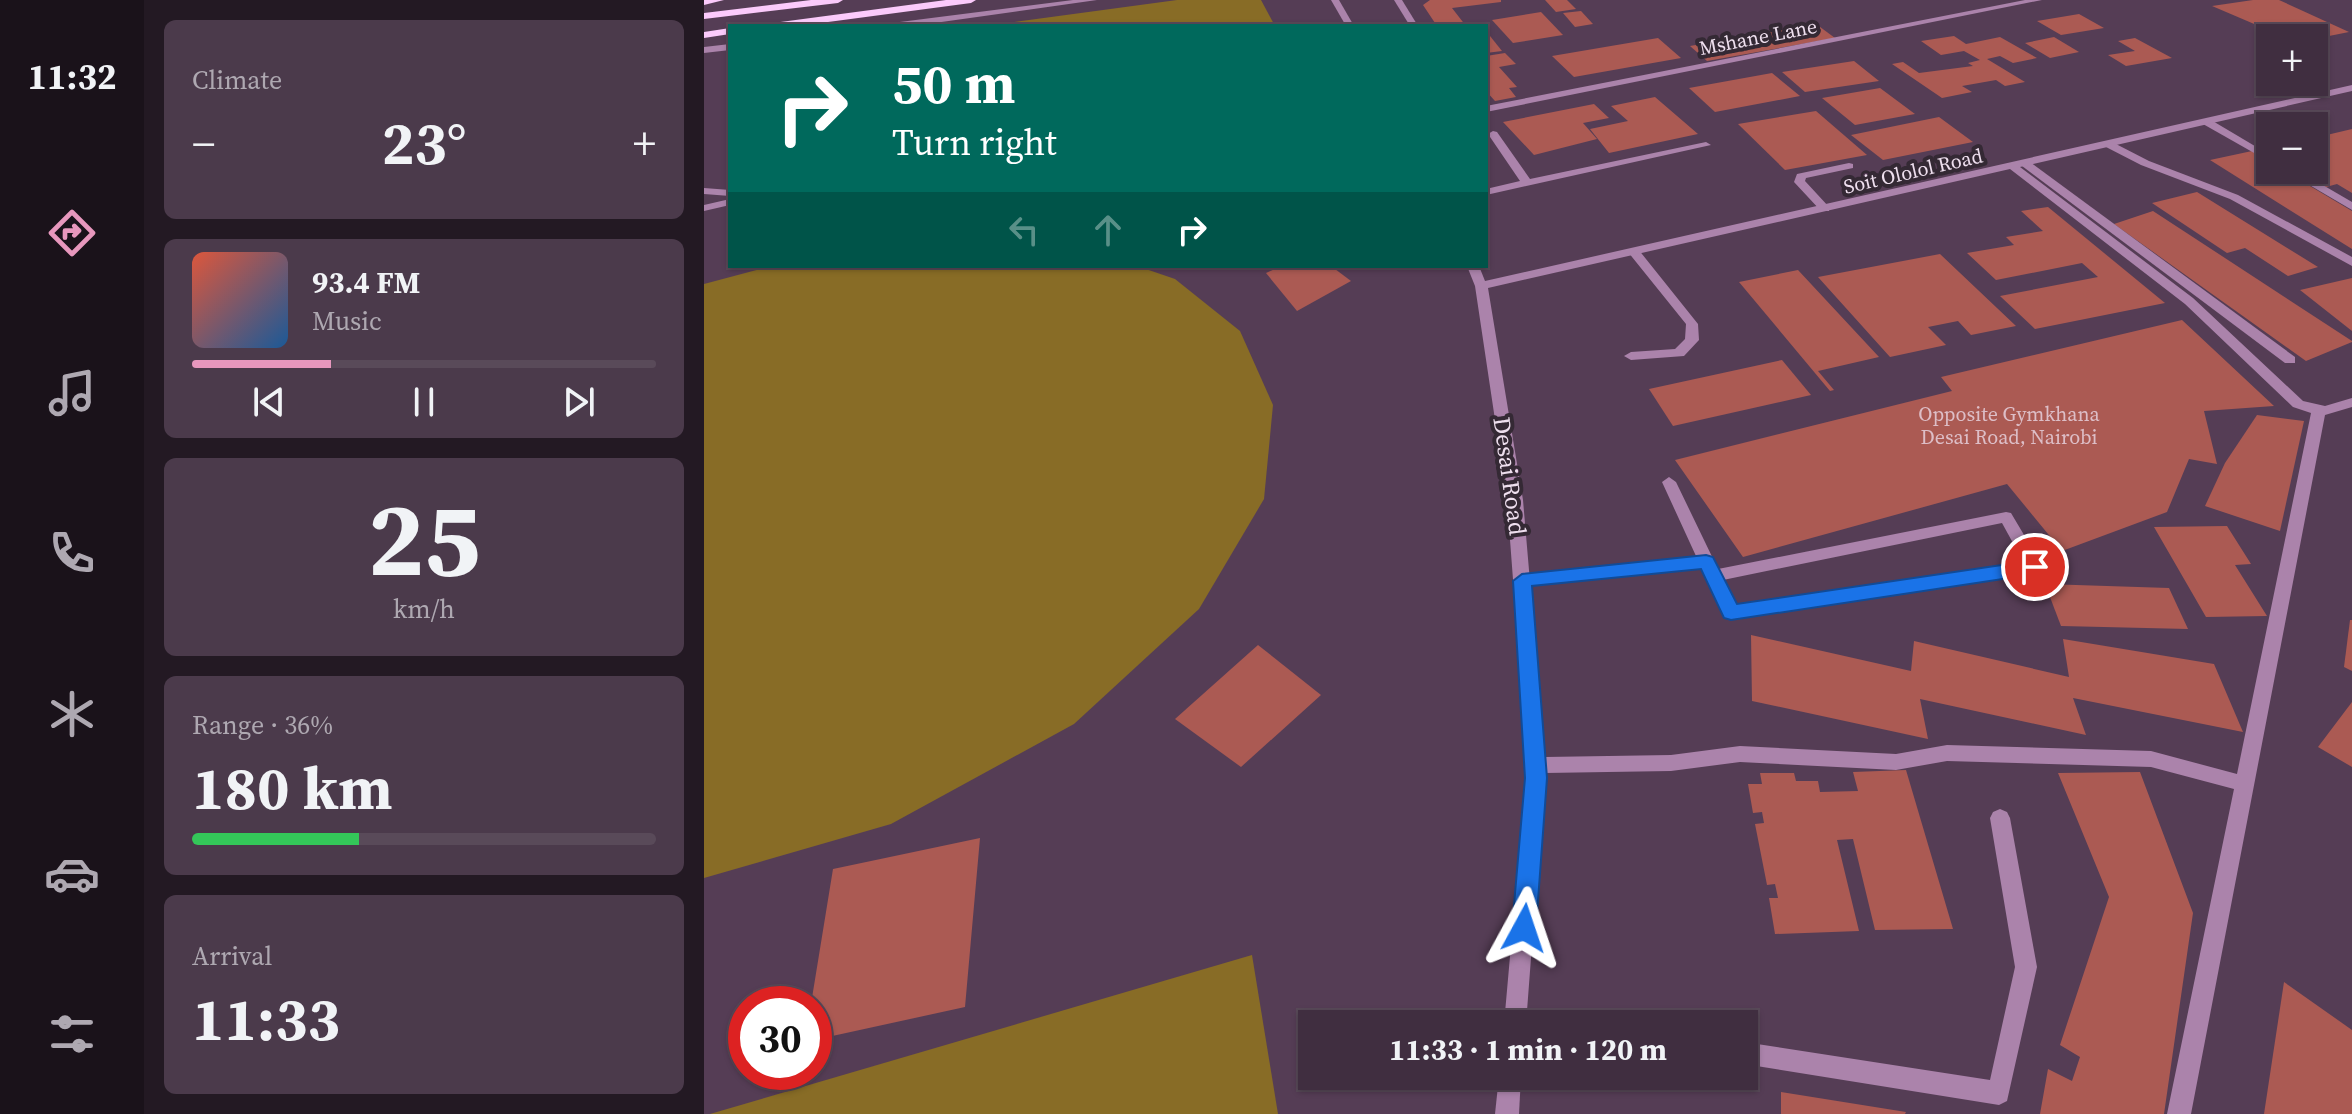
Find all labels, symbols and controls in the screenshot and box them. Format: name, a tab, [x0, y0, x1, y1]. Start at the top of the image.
street label: Mshane Lane	[1697, 12, 1819, 62]
map controls	[2256, 24, 2328, 184]
button: +	[2256, 24, 2328, 96]
text: 50 m	[892, 45, 1015, 122]
text: 11:32	[28, 52, 116, 101]
icon: right	[760, 56, 864, 160]
text: Climate	[192, 62, 282, 98]
text: 23°	[382, 102, 466, 184]
button: −	[2256, 112, 2328, 184]
text: −	[192, 113, 215, 174]
text: +	[633, 113, 656, 174]
text: Turn right	[892, 118, 1057, 167]
street label: Soit Ololol Road	[1841, 141, 1986, 201]
icon: directions	[44, 205, 100, 261]
icon: left	[1002, 208, 1046, 252]
icon: ahead	[1086, 208, 1130, 252]
icon: right	[1170, 208, 1214, 252]
text: 93.4 FM	[312, 262, 420, 303]
text: Music	[312, 303, 382, 339]
icon: music	[44, 365, 100, 421]
icon: previous	[247, 380, 291, 424]
icon: pause	[402, 380, 446, 424]
icon: next	[557, 380, 601, 424]
house number: Opposite Gymkhana Desai Road, Nairobi	[1918, 400, 2101, 451]
street label: Desai Road	[1485, 415, 1535, 538]
text: 25	[368, 467, 480, 610]
icon: phone	[44, 525, 100, 581]
pin	[2001, 533, 2069, 601]
icon: arrive	[2013, 545, 2057, 589]
text: km/h	[393, 591, 455, 627]
icon: climate	[44, 686, 100, 742]
text: Range · 36%	[192, 707, 333, 743]
text: 180 km	[192, 747, 393, 829]
icon: car	[44, 846, 100, 902]
position arrow	[1482, 886, 1566, 970]
text: Arrival	[192, 938, 272, 974]
text: 11:33	[192, 978, 340, 1060]
speed limit sign: 30	[728, 986, 832, 1090]
icon: filters	[44, 1006, 100, 1062]
text: 11:33 · 1 min · 120 m	[1389, 1029, 1667, 1070]

